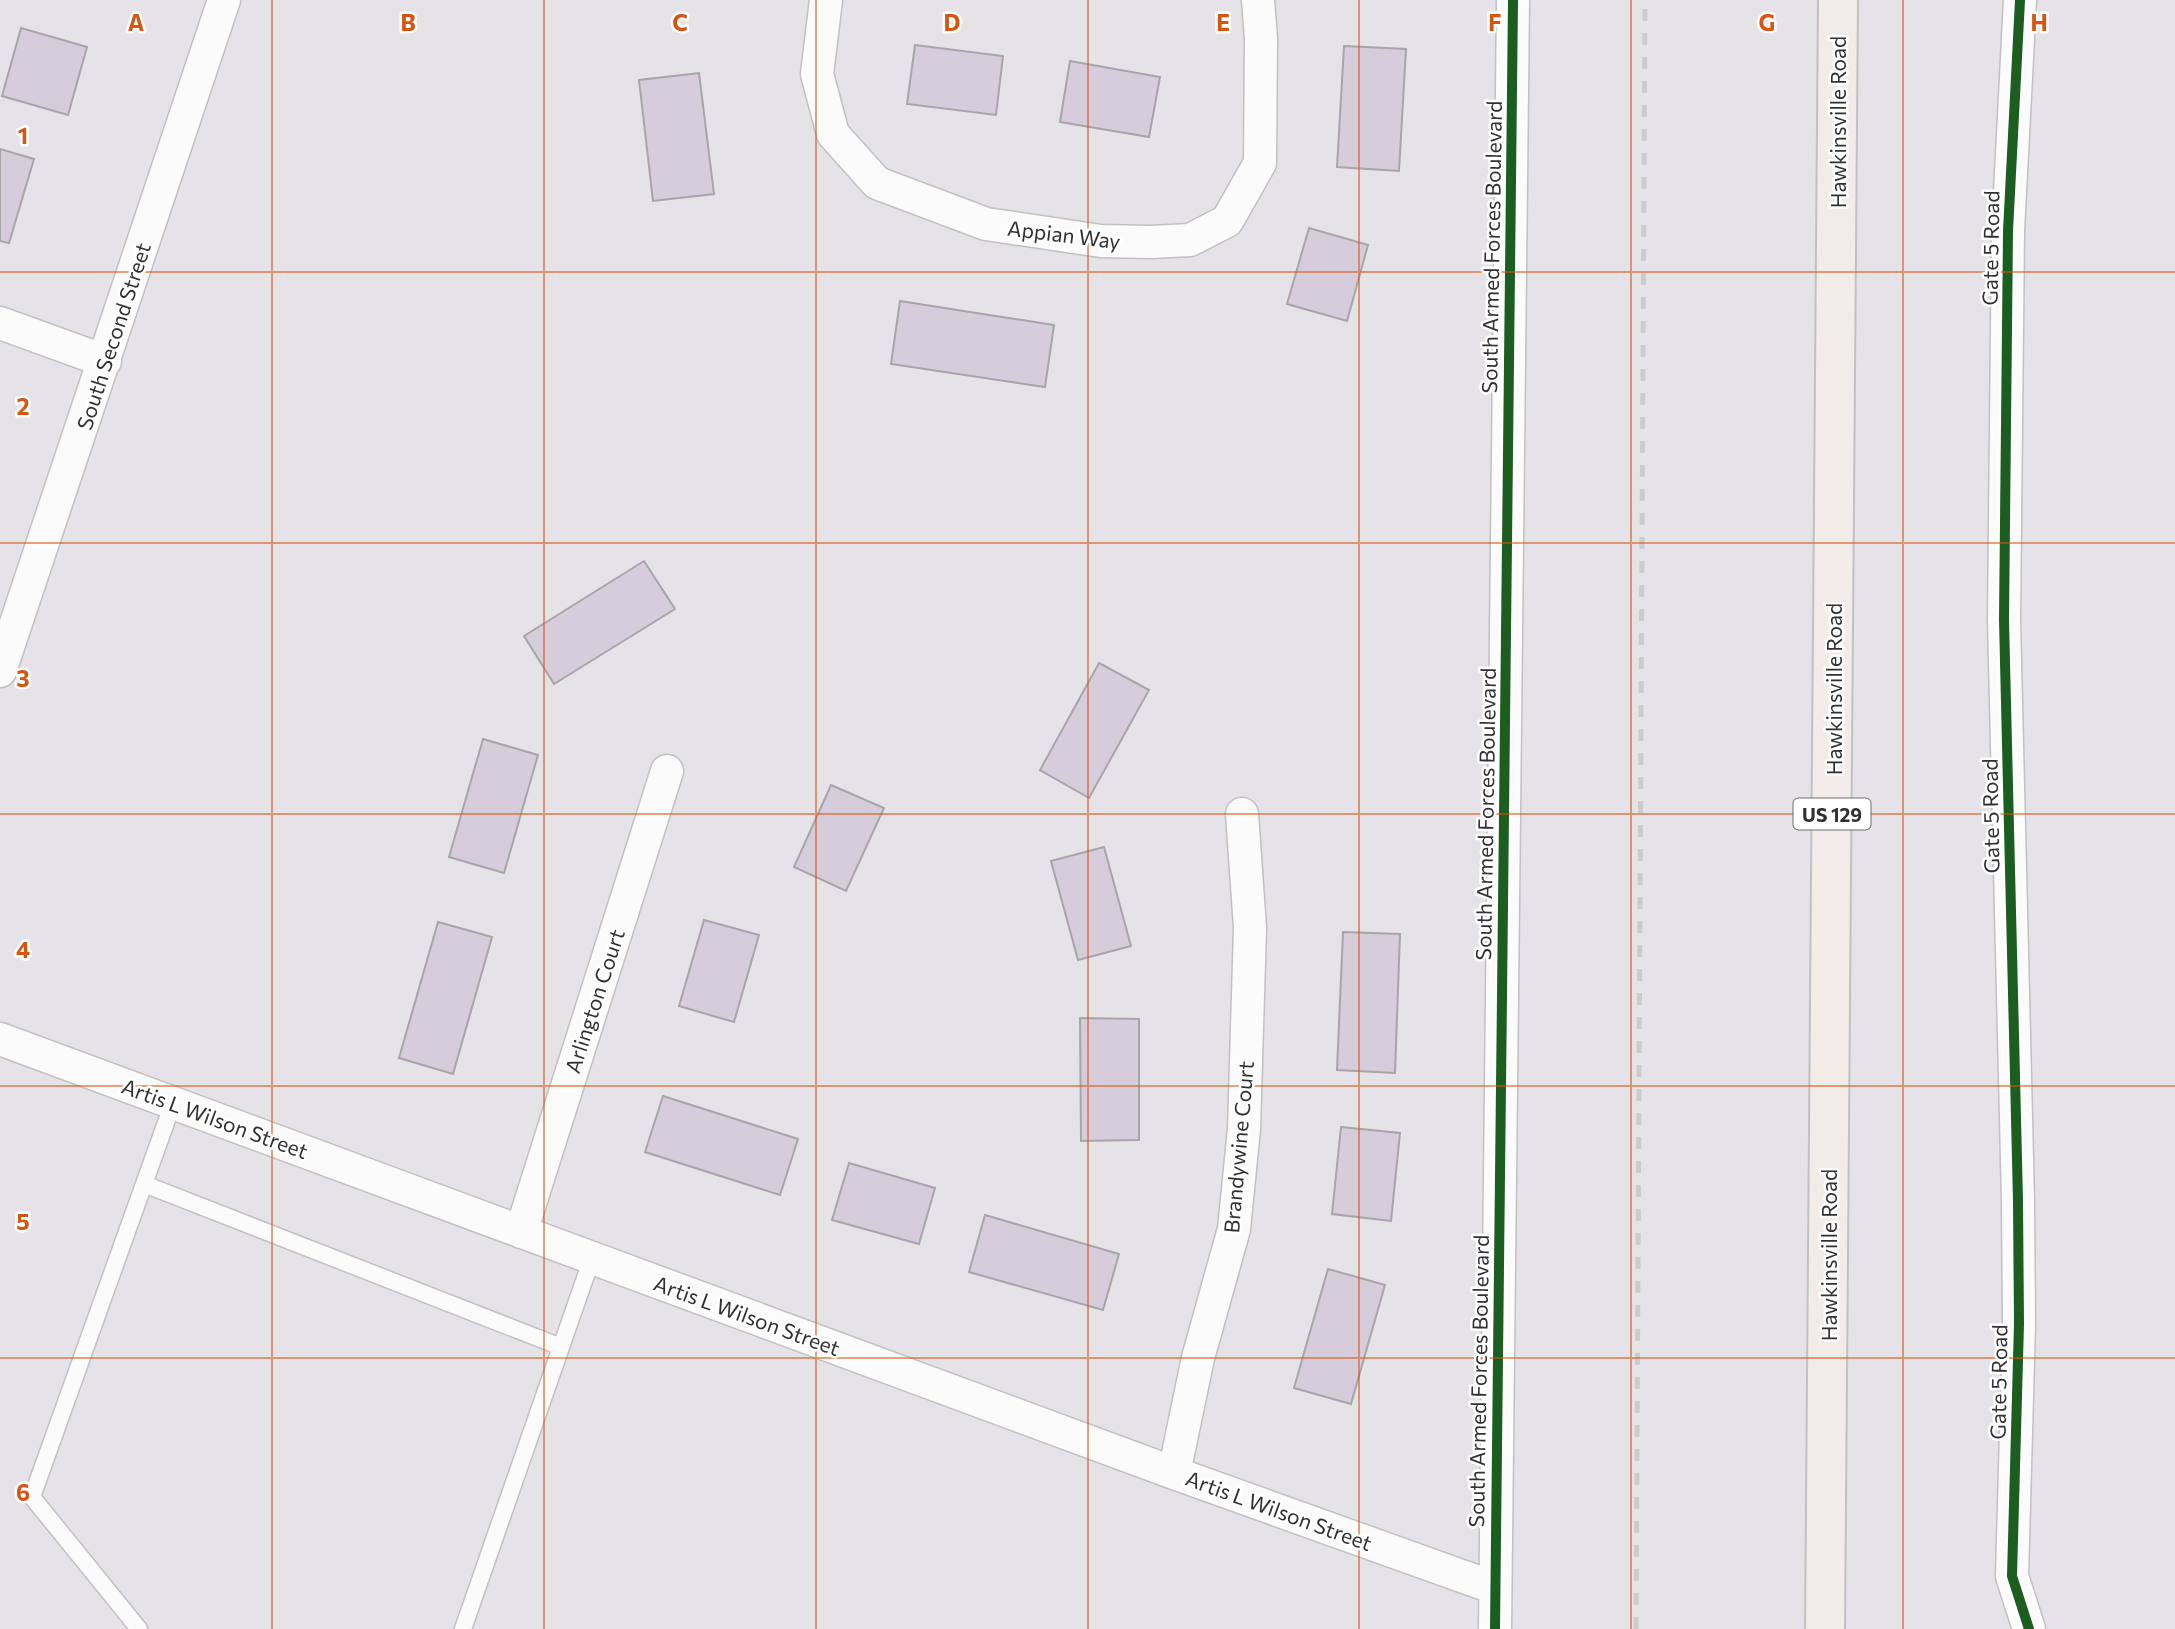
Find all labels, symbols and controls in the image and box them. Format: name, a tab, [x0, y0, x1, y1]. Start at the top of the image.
text: A	[128, 8, 145, 36]
text: B	[400, 8, 416, 36]
text: C	[672, 8, 688, 36]
text: D	[944, 8, 961, 36]
text: E	[1216, 8, 1230, 36]
text: F	[1488, 8, 1502, 36]
text: G	[1759, 8, 1775, 36]
text: H	[2030, 8, 2048, 36]
street label: Hawkinsville Road	[1825, 36, 1850, 208]
street label: South Armed Forces Boulevard	[1476, 101, 1506, 393]
text: 1	[18, 121, 28, 149]
street label: Gate 5 Road	[1976, 190, 2004, 306]
street label: Appian Way	[1006, 215, 1122, 253]
street label: South Second Street	[71, 239, 155, 433]
text: 2	[16, 392, 30, 420]
street label: Hawkinsville Road	[1821, 603, 1846, 775]
text: 3	[16, 664, 30, 692]
street label: South Armed Forces Boulevard	[1470, 668, 1500, 960]
street label: Gate 5 Road	[1976, 758, 2004, 874]
road number: US 129	[1794, 799, 1870, 830]
street label: Arlington Court	[559, 926, 629, 1076]
text: 4	[16, 935, 30, 963]
street label: Brandywine Court	[1218, 1060, 1258, 1234]
street label: Artis L Wilson Street	[119, 1073, 311, 1163]
street label: Hawkinsville Road	[1816, 1169, 1841, 1341]
text: 5	[16, 1207, 30, 1235]
street label: South Armed Forces Boulevard	[1463, 1235, 1493, 1527]
street label: Artis L Wilson Street	[651, 1270, 843, 1360]
street label: Gate 5 Road	[1984, 1324, 2012, 1440]
street label: Artis L Wilson Street	[1183, 1465, 1375, 1555]
text: 6	[16, 1478, 30, 1506]

